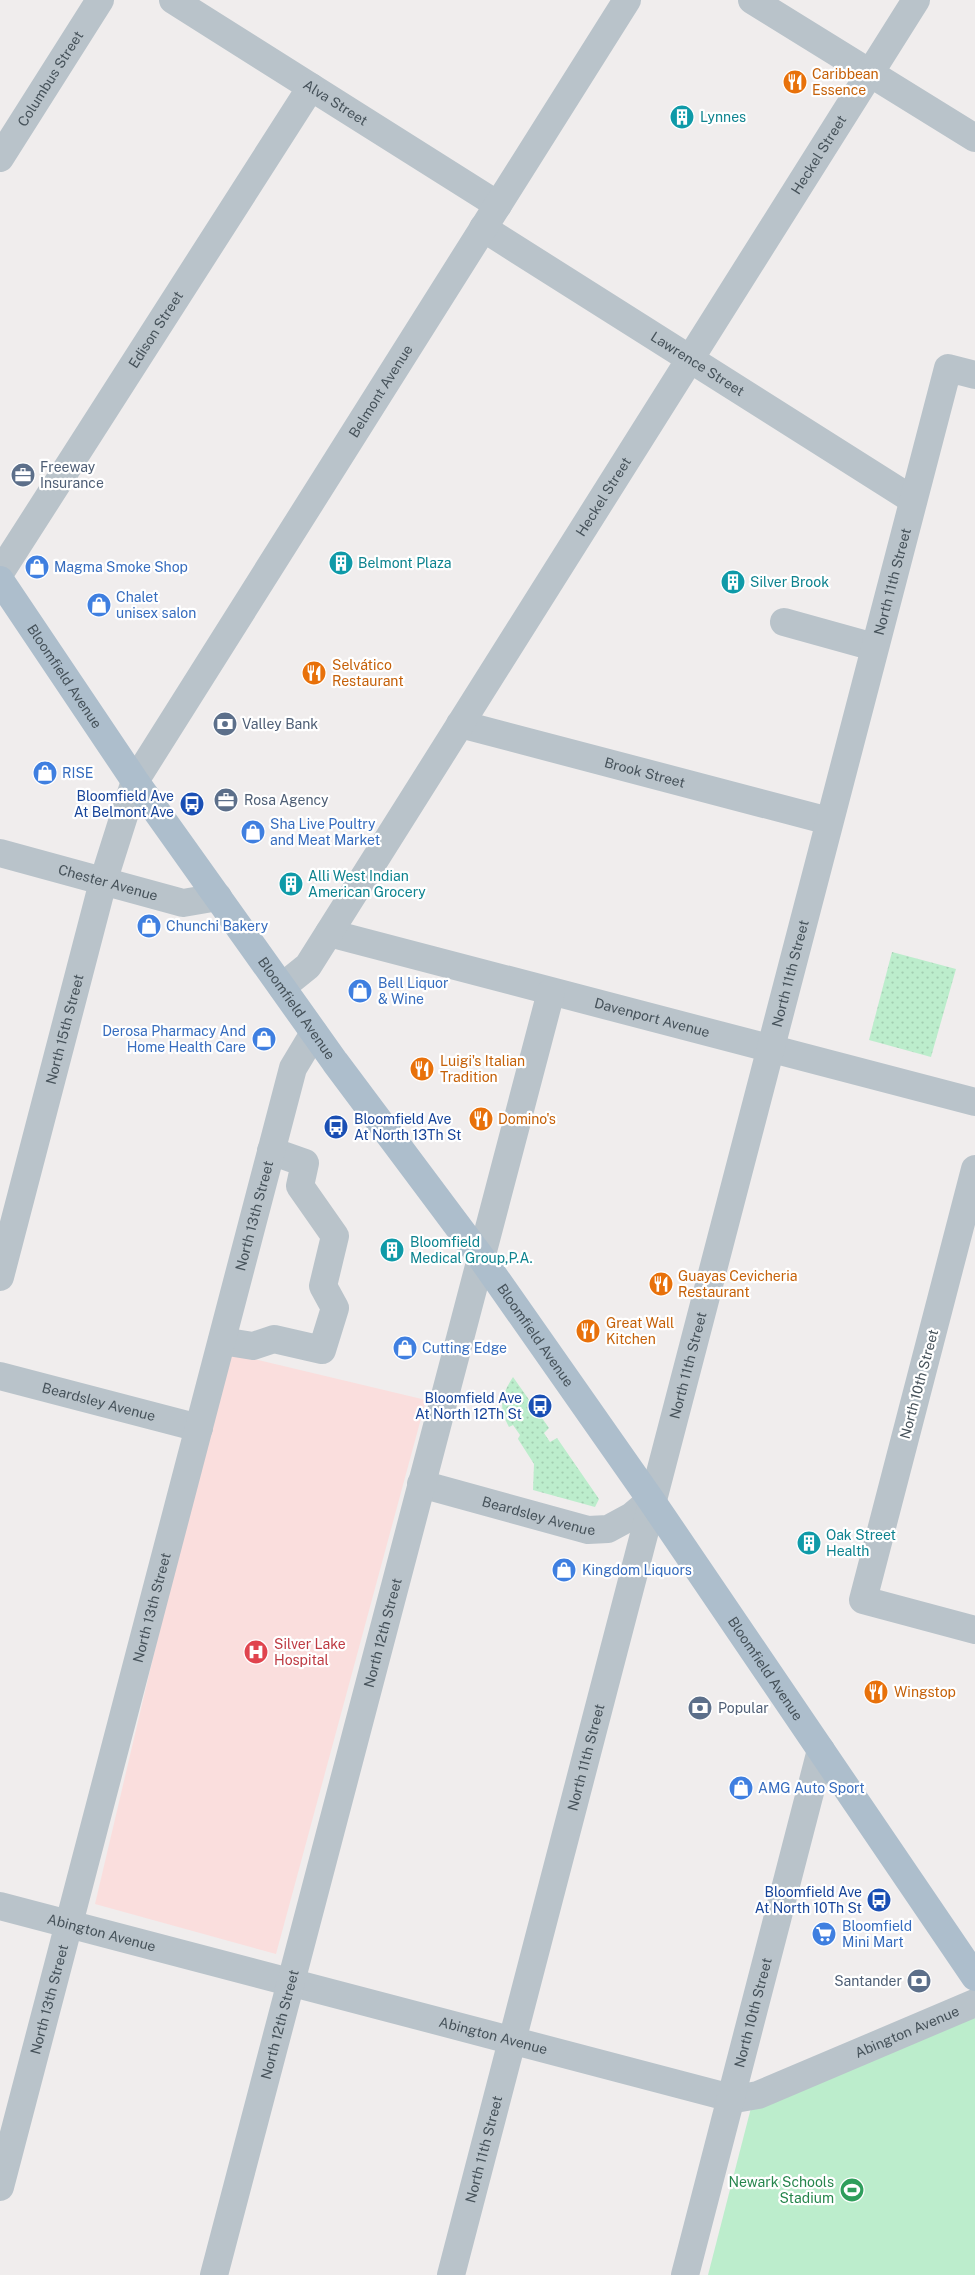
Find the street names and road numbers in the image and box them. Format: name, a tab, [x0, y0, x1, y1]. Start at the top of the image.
street label: Columbus Street	[14, 28, 86, 129]
street label: Alva Street	[300, 76, 370, 129]
street label: Heckel Street	[788, 112, 849, 197]
street label: Edison Street	[125, 288, 186, 371]
street label: Lawrence Street	[648, 328, 747, 399]
street label: Belmont Avenue	[346, 342, 416, 440]
street label: Heckel Street	[573, 454, 634, 539]
street label: North 11th Street	[871, 526, 914, 637]
street label: Bloomfield Avenue	[24, 621, 105, 731]
street label: Brook Street	[603, 754, 687, 791]
street label: Chester Avenue	[56, 861, 160, 904]
street label: North 11th Street	[769, 918, 812, 1029]
street label: Bloomfield Avenue	[255, 954, 339, 1062]
street label: North 15th Street	[43, 973, 87, 1086]
street label: Davenport Avenue	[593, 995, 712, 1040]
street label: North 13th Street	[232, 1159, 276, 1272]
street label: Bloomfield Avenue	[494, 1281, 577, 1390]
street label: North 11th Street	[666, 1310, 710, 1421]
street label: North 10th Street	[897, 1328, 941, 1440]
street label: Beardsley Avenue	[40, 1379, 157, 1424]
street label: Beardsley Avenue	[480, 1493, 596, 1538]
street label: North 13th Street	[130, 1551, 174, 1664]
street label: North 12th Street	[361, 1576, 405, 1689]
street label: Bloomfield Avenue	[725, 1614, 806, 1723]
street label: North 11th Street	[564, 1702, 608, 1812]
street label: Abington Avenue	[46, 1911, 158, 1955]
street label: North 13th Street	[27, 1943, 71, 2056]
street label: North 10th Street	[731, 1956, 775, 2069]
street label: North 12th Street	[258, 1968, 302, 2081]
street label: Abington Avenue	[852, 2003, 961, 2061]
street label: Abington Avenue	[437, 2014, 549, 2057]
street label: North 11th Street	[462, 2094, 505, 2204]

